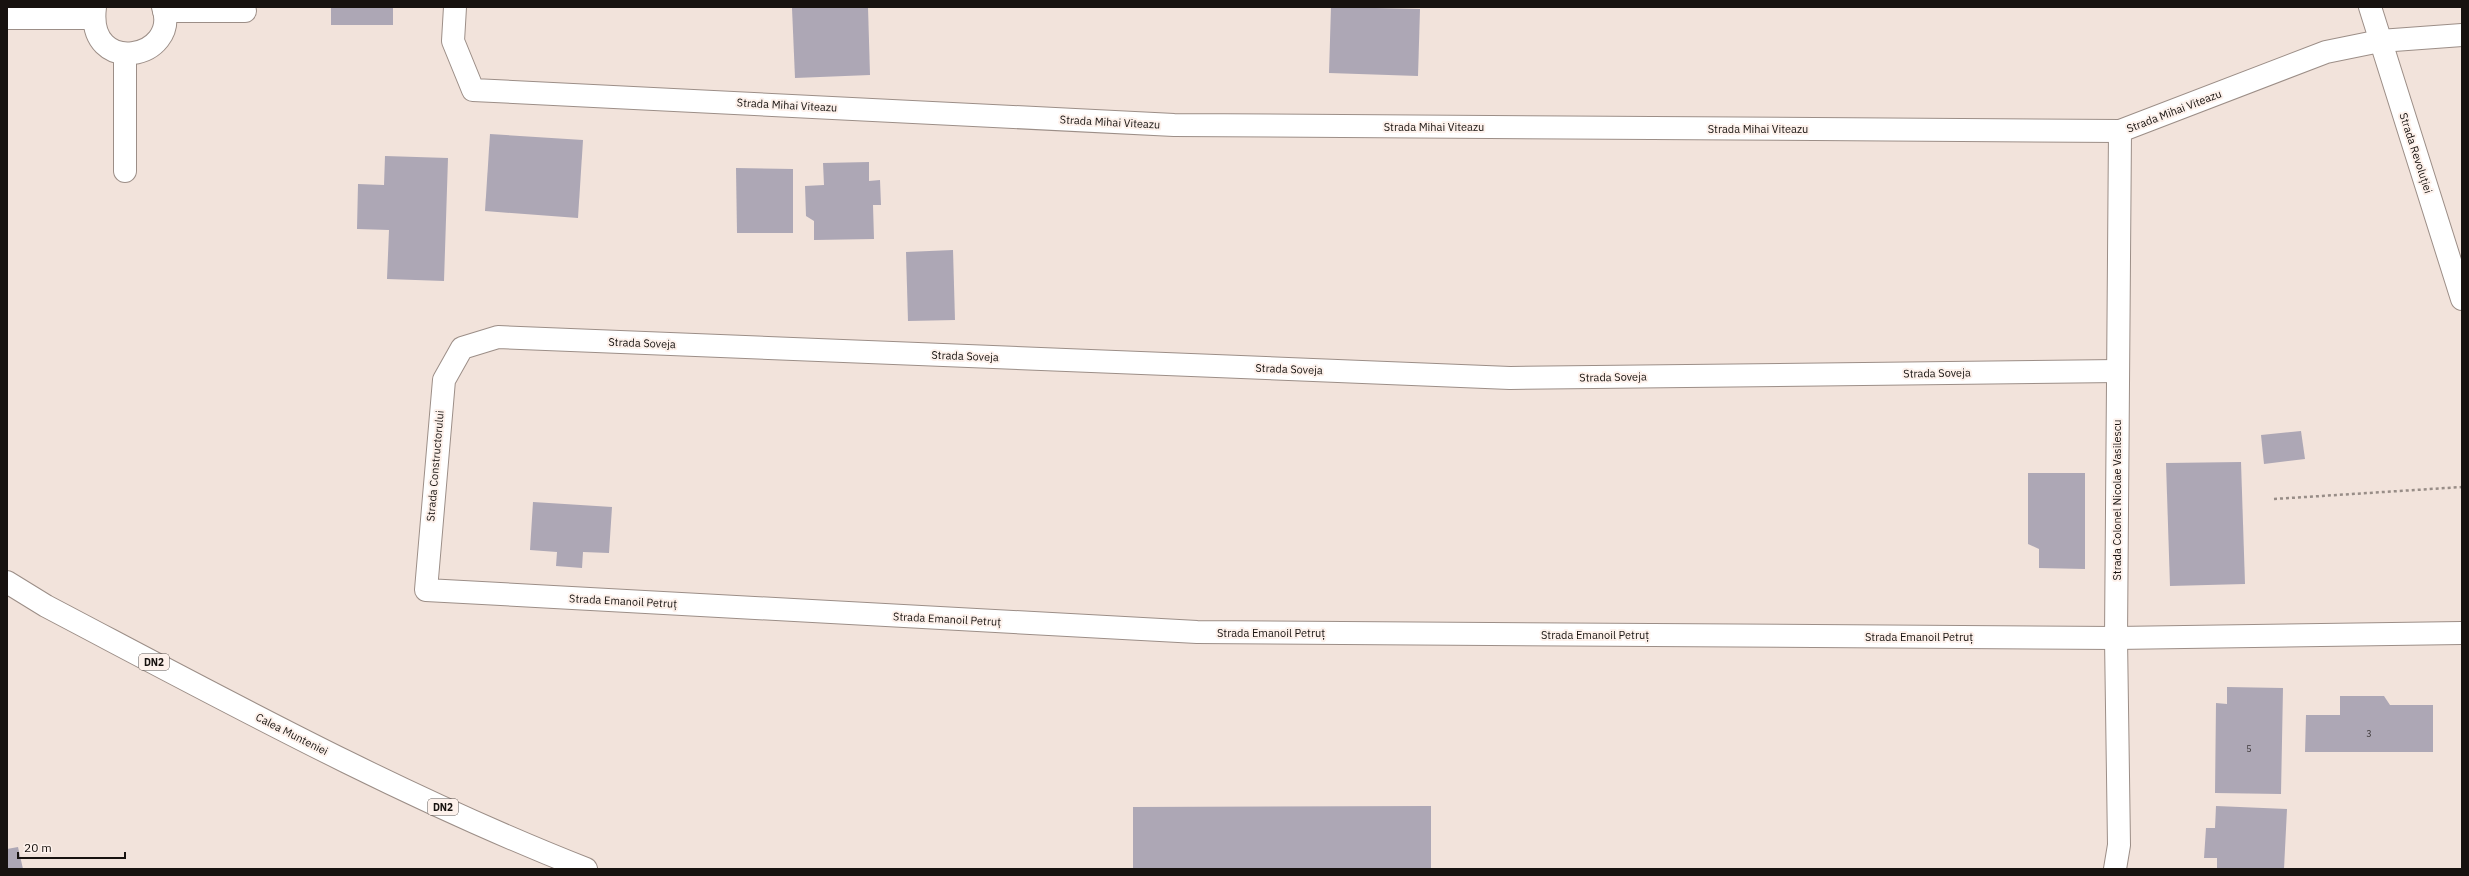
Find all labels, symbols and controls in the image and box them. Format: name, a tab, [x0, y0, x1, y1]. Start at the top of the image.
street label: Strada Mihai Viteazu	[2125, 86, 2223, 136]
street label: Strada Mihai Viteazu	[736, 95, 838, 115]
street label: Strada Revoluției	[2396, 111, 2436, 195]
street label: Strada Mihai Viteazu	[1059, 112, 1161, 132]
street label: Strada Mihai Viteazu	[1384, 120, 1484, 134]
street label: Strada Mihai Viteazu	[1708, 122, 1808, 136]
street label: Strada Soveja	[608, 335, 676, 351]
street label: Strada Soveja	[931, 348, 999, 364]
street label: Strada Soveja	[1255, 361, 1323, 377]
street label: Strada Soveja	[1903, 365, 1971, 381]
street label: Strada Soveja	[1579, 369, 1647, 385]
street label: Strada Constructorului	[423, 410, 447, 522]
street label: Strada Colonel Nicolae Vasilescu	[2110, 419, 2124, 581]
street label: Strada Emanoil Petruț	[569, 591, 677, 611]
street label: Strada Emanoil Petruț	[893, 609, 1001, 629]
street label: Strada Emanoil Petruț	[1217, 626, 1325, 640]
street label: Strada Emanoil Petruț	[1541, 628, 1649, 642]
street label: Strada Emanoil Petruț	[1865, 630, 1973, 644]
road number: DN2	[139, 654, 169, 670]
street label: Calea Munteniei	[254, 710, 330, 758]
house number: 3	[2366, 728, 2372, 739]
house number: 5	[2246, 743, 2252, 754]
road number: DN2	[428, 799, 458, 815]
scale bar	[18, 834, 125, 860]
text: 20 m	[24, 840, 52, 855]

